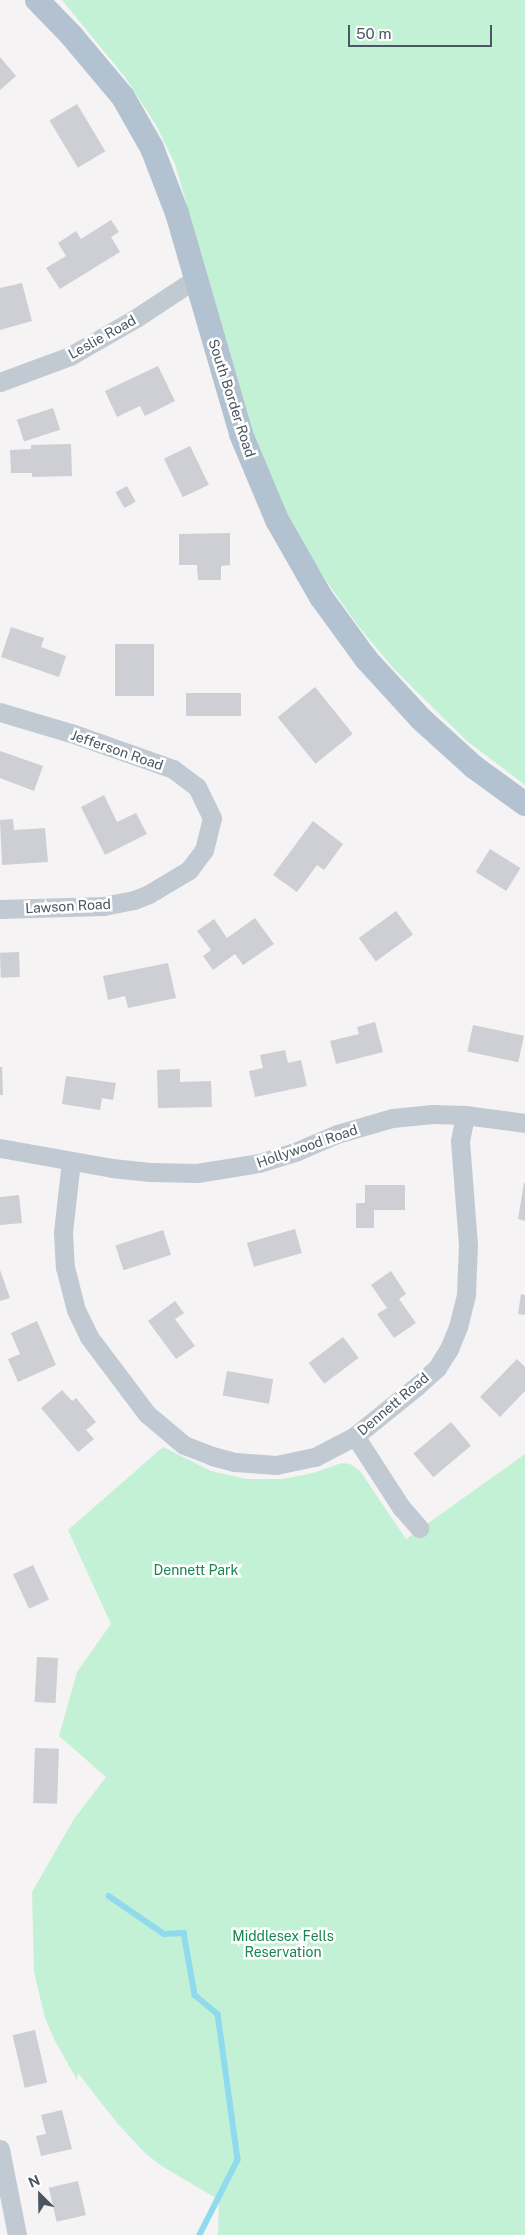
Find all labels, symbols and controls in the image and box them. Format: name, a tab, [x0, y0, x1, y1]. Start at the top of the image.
scale bar	[350, 15, 494, 47]
text: 50 m	[356, 25, 391, 42]
street label: Leslie Road	[65, 311, 139, 363]
street label: South Border Road	[205, 337, 259, 459]
street label: Jefferson Road	[69, 726, 165, 774]
street label: Lawson Road	[25, 895, 111, 917]
street label: Hollywood Road	[254, 1121, 360, 1171]
street label: Dennett Road	[354, 1369, 432, 1439]
park label: Dennett Park	[154, 1562, 238, 1578]
park label: Middlesex Fells Reservation	[232, 1928, 334, 1960]
north arrow	[15, 2170, 65, 2220]
text: N	[26, 2172, 42, 2191]

